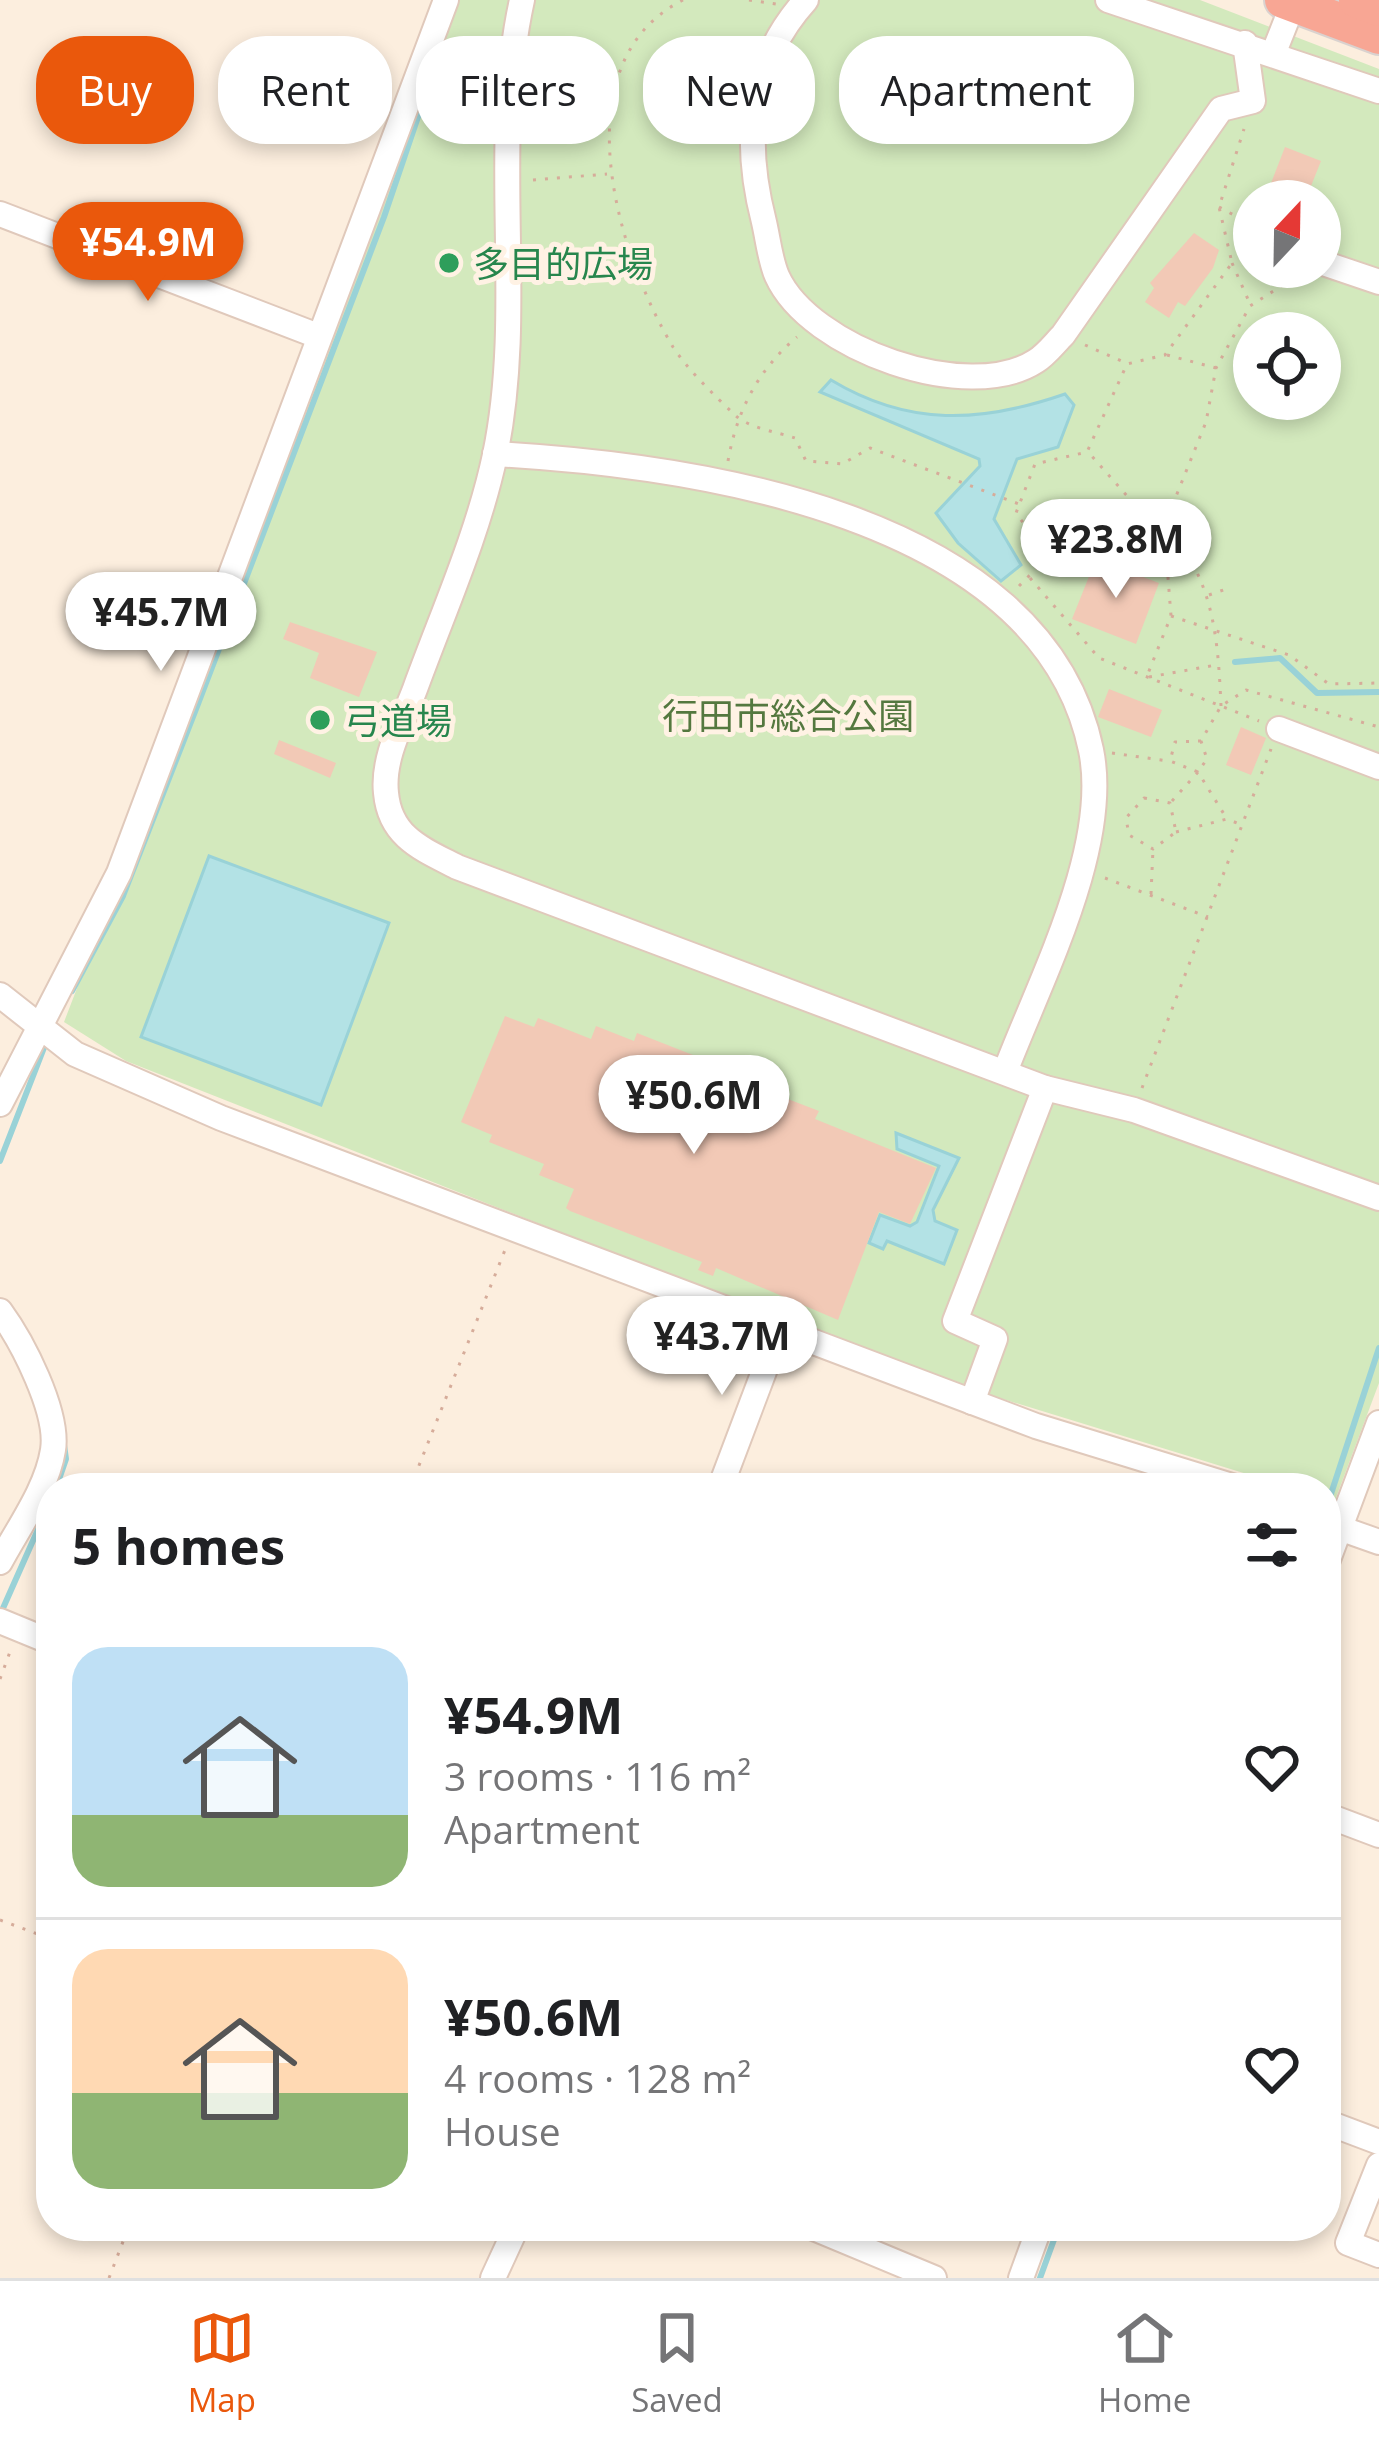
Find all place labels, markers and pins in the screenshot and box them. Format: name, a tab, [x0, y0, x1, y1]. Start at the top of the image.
pin: ¥54.9M	[50, 202, 246, 304]
place label: 多目的広場	[473, 239, 653, 288]
marker: 多目的広場	[436, 250, 462, 276]
pin: ¥23.8M	[1018, 499, 1214, 601]
pin: ¥45.7M	[63, 572, 259, 674]
place label: 弓道場	[344, 696, 452, 745]
marker: 弓道場	[307, 707, 333, 733]
pin: ¥50.6M	[596, 1055, 792, 1157]
pin: ¥43.7M	[624, 1296, 820, 1398]

